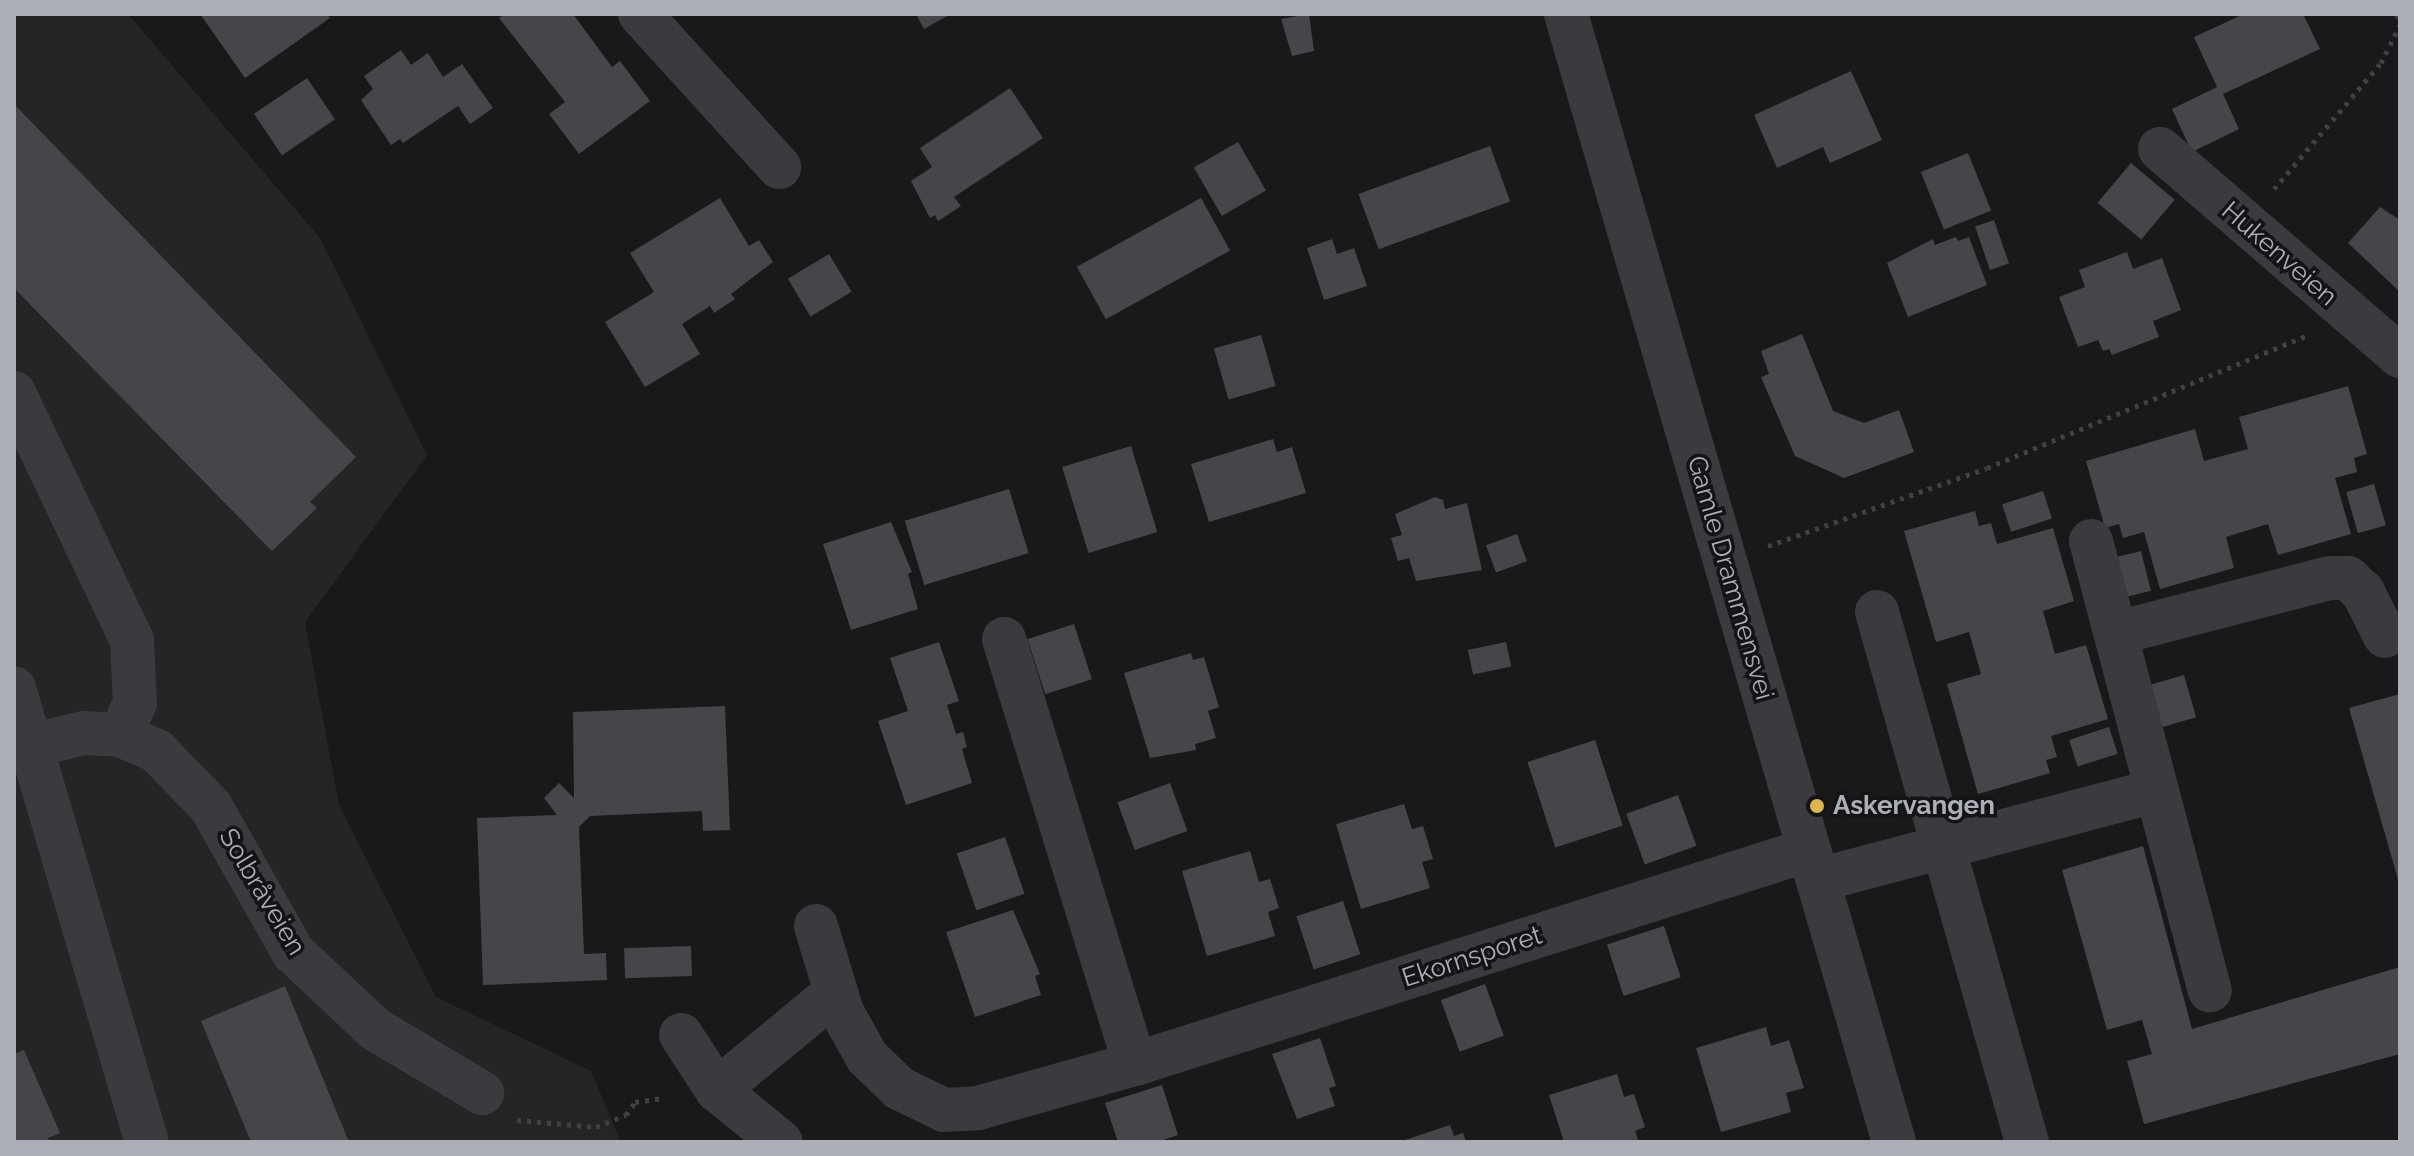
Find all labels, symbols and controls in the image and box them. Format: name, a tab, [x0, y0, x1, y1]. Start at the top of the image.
street label: Hukenveien	[2215, 195, 2343, 313]
street label: Gamle Drammensvei	[1680, 452, 1780, 704]
place label: Askervangen	[1833, 790, 1995, 822]
marker: Askervangen	[1808, 797, 1826, 815]
street label: Solbråveien	[212, 823, 312, 961]
street label: Ekornsporet	[1398, 920, 1546, 994]

